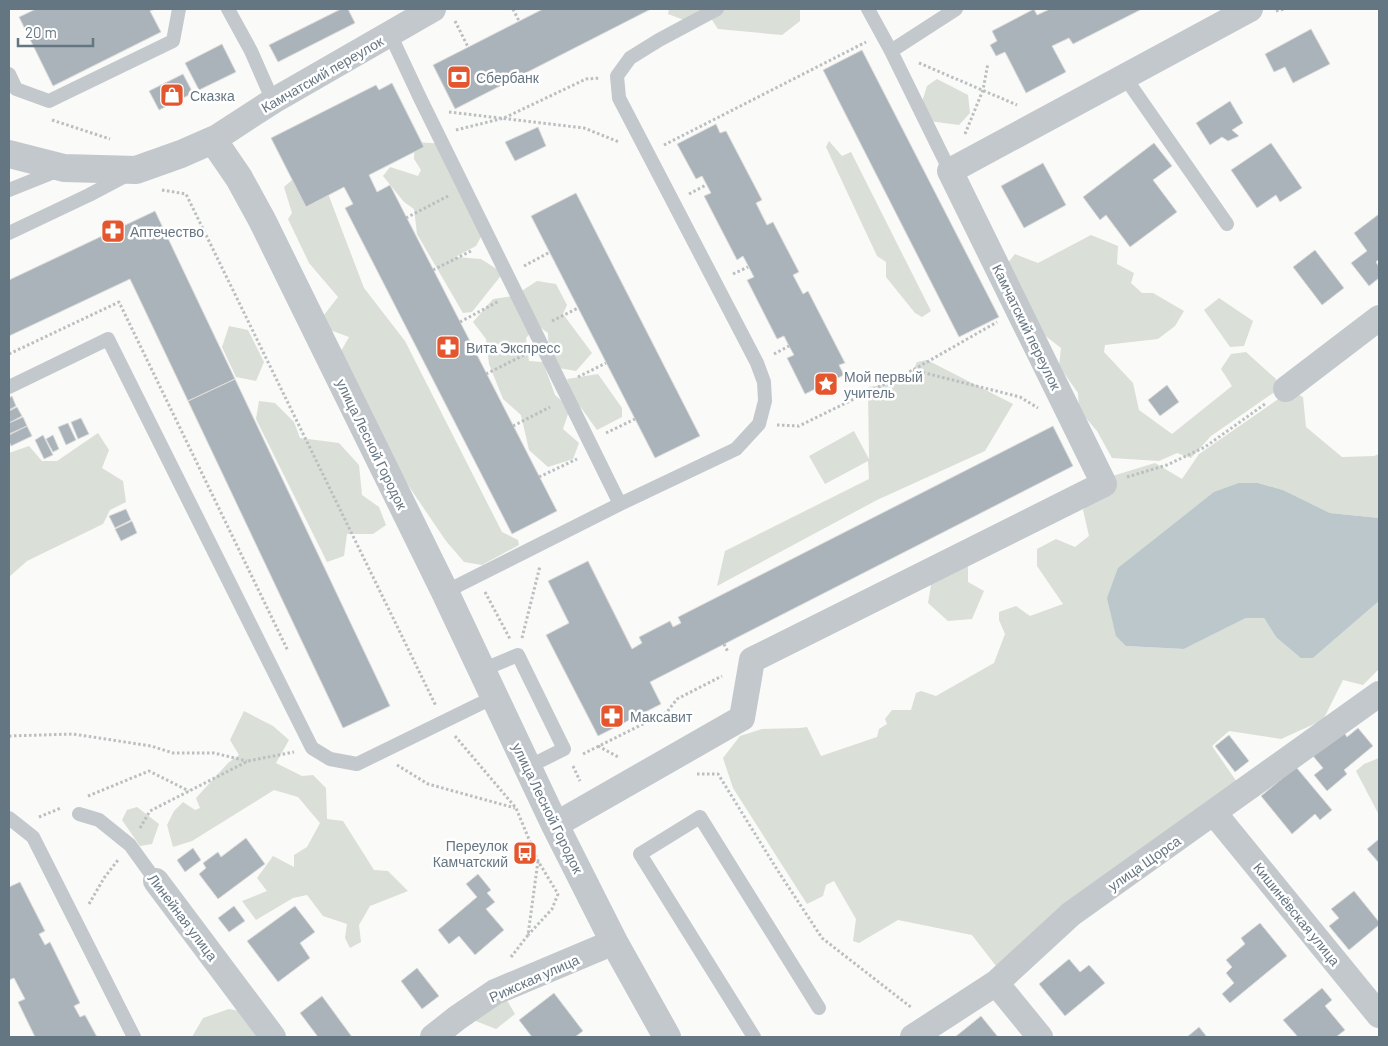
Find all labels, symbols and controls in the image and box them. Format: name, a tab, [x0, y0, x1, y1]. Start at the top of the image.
scale bar	[18, 15, 92, 47]
text: 20 m	[25, 23, 57, 41]
street label: Камчатский переулок	[258, 32, 387, 116]
bank icon: Сбербанк	[446, 64, 472, 90]
place label: Сбербанк	[476, 69, 540, 86]
shop icon: Сказка	[159, 82, 185, 108]
place label: Сказка	[190, 87, 235, 104]
pharmacy icon: Аптечество	[100, 218, 126, 244]
place label: Аптечество	[130, 223, 204, 240]
street label: Камчатский переулок	[989, 261, 1065, 393]
pharmacy icon: Вита Экспресс	[435, 334, 461, 360]
place label: Вита Экспресс	[466, 339, 561, 356]
place label: Мой первый учитель	[844, 368, 923, 401]
place icon: Мой первый учитель	[813, 371, 839, 397]
street label: улица Лесной Городок	[333, 376, 411, 513]
pharmacy icon: Максавит	[599, 703, 625, 729]
place label: Максавит	[630, 708, 693, 725]
street label: улица Лесной Городок	[509, 740, 587, 877]
street label: улица Щорса	[1104, 832, 1184, 894]
place label: Переулок Камчатский	[433, 837, 509, 870]
bus stop icon: Переулок Камчатский	[512, 840, 538, 866]
street label: Кишинёвская улица	[1250, 859, 1344, 969]
street label: Линейная улица	[145, 870, 221, 964]
street label: Рижская улица	[486, 951, 582, 1005]

